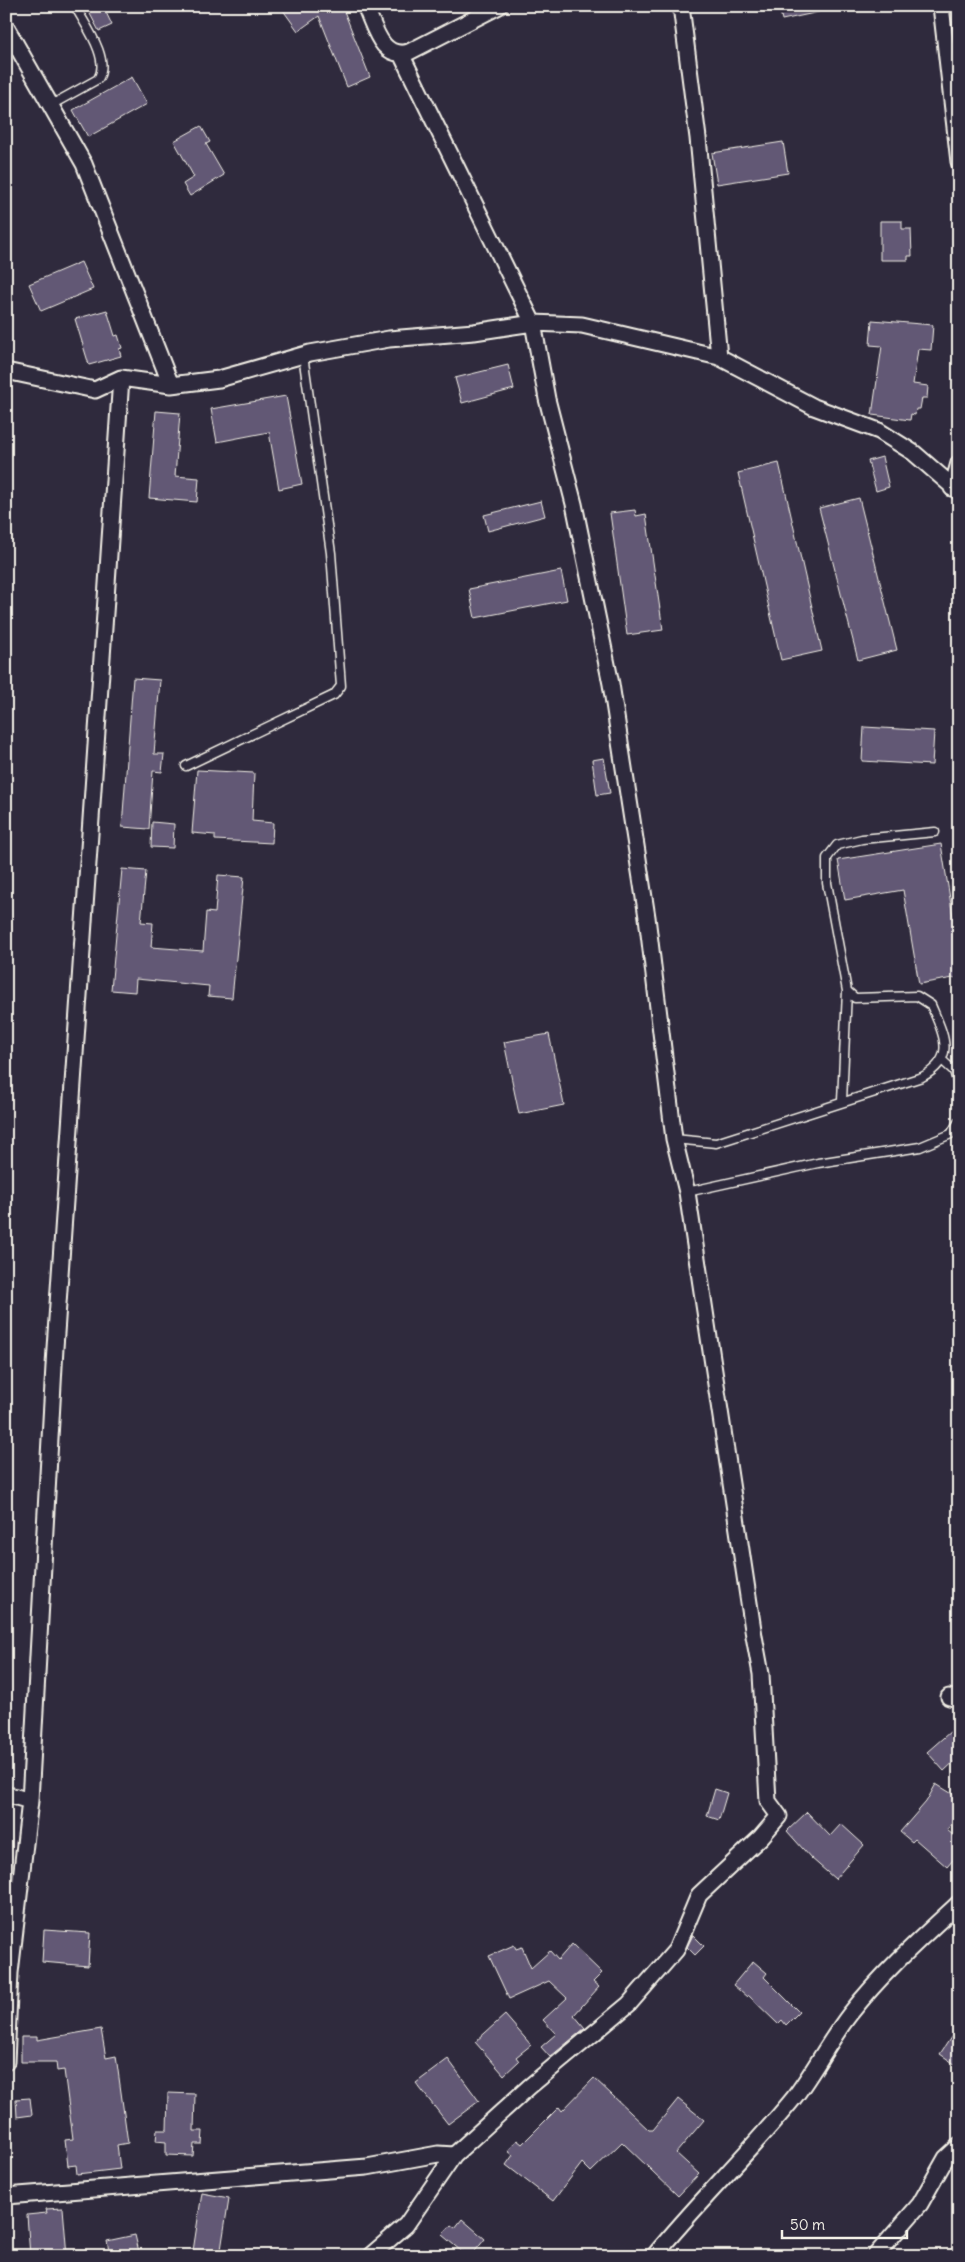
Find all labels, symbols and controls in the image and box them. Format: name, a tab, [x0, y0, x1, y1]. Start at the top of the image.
scale bar	[782, 2207, 908, 2239]
text: 50 m	[790, 2215, 825, 2234]

